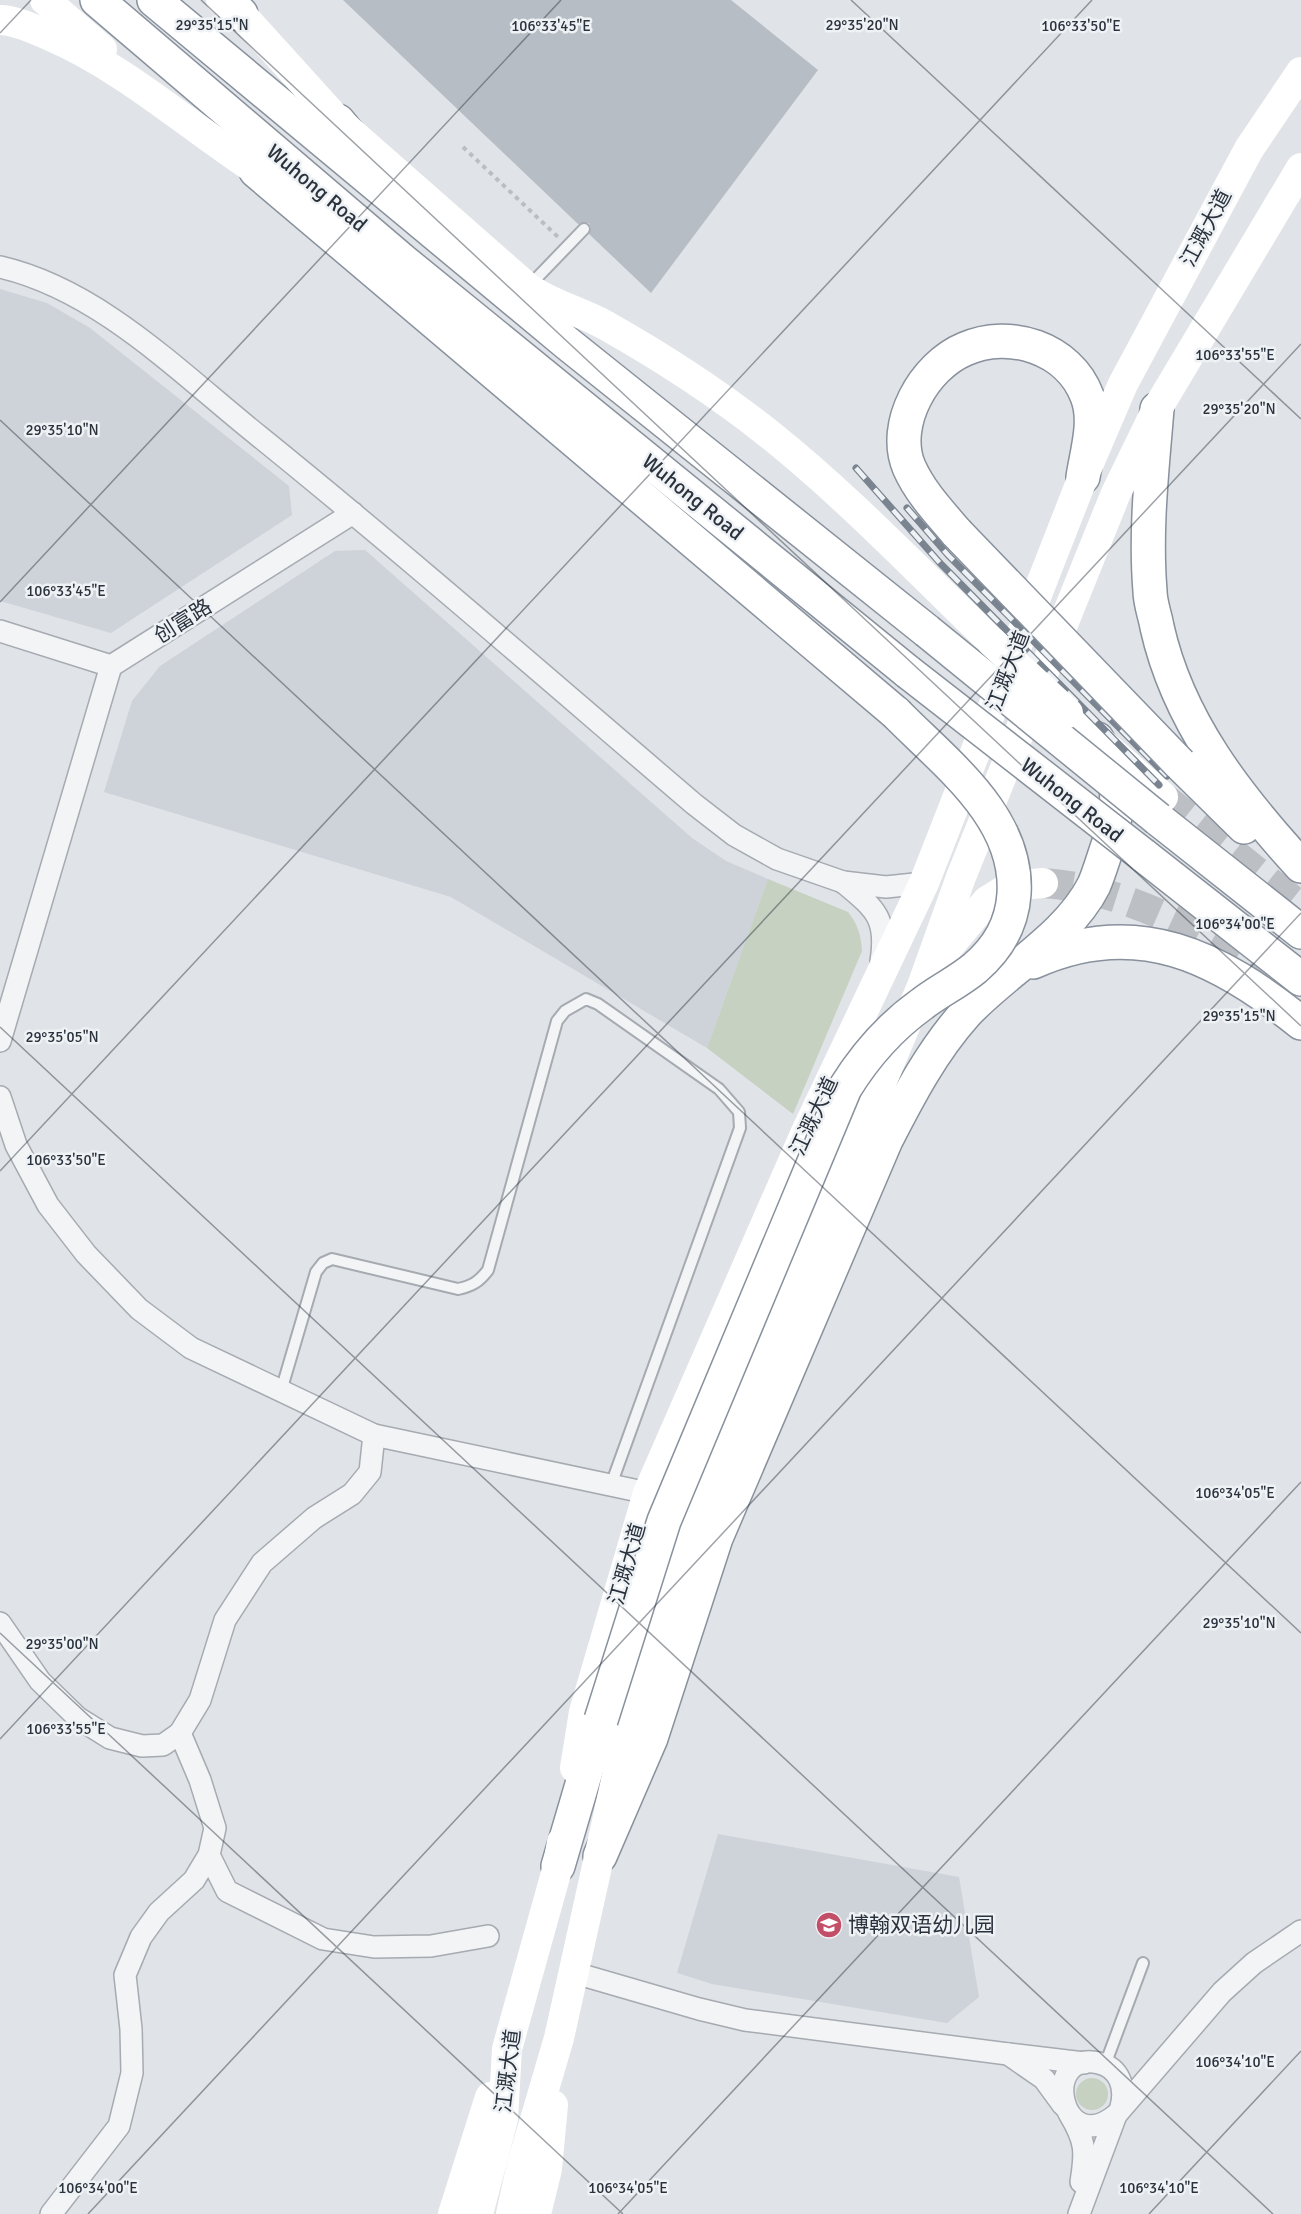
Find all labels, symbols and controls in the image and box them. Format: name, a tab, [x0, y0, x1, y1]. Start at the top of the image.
text: 29°35'15"N	[175, 16, 249, 34]
text: 29°35'20"N	[825, 16, 899, 34]
text: 106°33'45"E	[511, 17, 591, 35]
text: 106°33'50"E	[1041, 17, 1121, 35]
street label: Wuhong Road	[262, 138, 372, 238]
street label: 江溉大道	[1175, 185, 1237, 271]
text: 106°33'55"E	[1195, 346, 1275, 364]
text: 29°35'20"N	[1202, 400, 1276, 418]
text: 29°35'10"N	[25, 421, 99, 439]
street label: Wuhong Road	[637, 448, 749, 546]
text: 106°33'45"E	[26, 582, 106, 600]
street label: 创富路	[149, 593, 217, 649]
street label: 江溉大道	[981, 627, 1035, 715]
street label: Wuhong Road	[1016, 752, 1128, 848]
text: 106°34'00"E	[1195, 915, 1275, 933]
text: 29°35'15"N	[1202, 1007, 1276, 1025]
text: 29°35'05"N	[25, 1028, 99, 1046]
street label: 江溉大道	[784, 1072, 844, 1160]
text: 106°33'50"E	[26, 1151, 106, 1169]
text: 106°34'05"E	[1195, 1484, 1275, 1502]
street label: 江溉大道	[603, 1520, 651, 1608]
text: 29°35'10"N	[1202, 1614, 1276, 1632]
text: 29°35'00"N	[25, 1635, 99, 1653]
text: 106°33'55"E	[26, 1720, 106, 1738]
school or university icon: 博翰双语幼儿园	[814, 1910, 844, 1940]
place label: 博翰双语幼儿园	[848, 1912, 995, 1938]
street label: 江溉大道	[490, 2028, 526, 2114]
text: 106°34'10"E	[1195, 2053, 1275, 2071]
text: 106°34'00"E	[58, 2179, 138, 2197]
text: 106°34'05"E	[588, 2179, 668, 2197]
text: 106°34'10"E	[1119, 2179, 1199, 2197]

